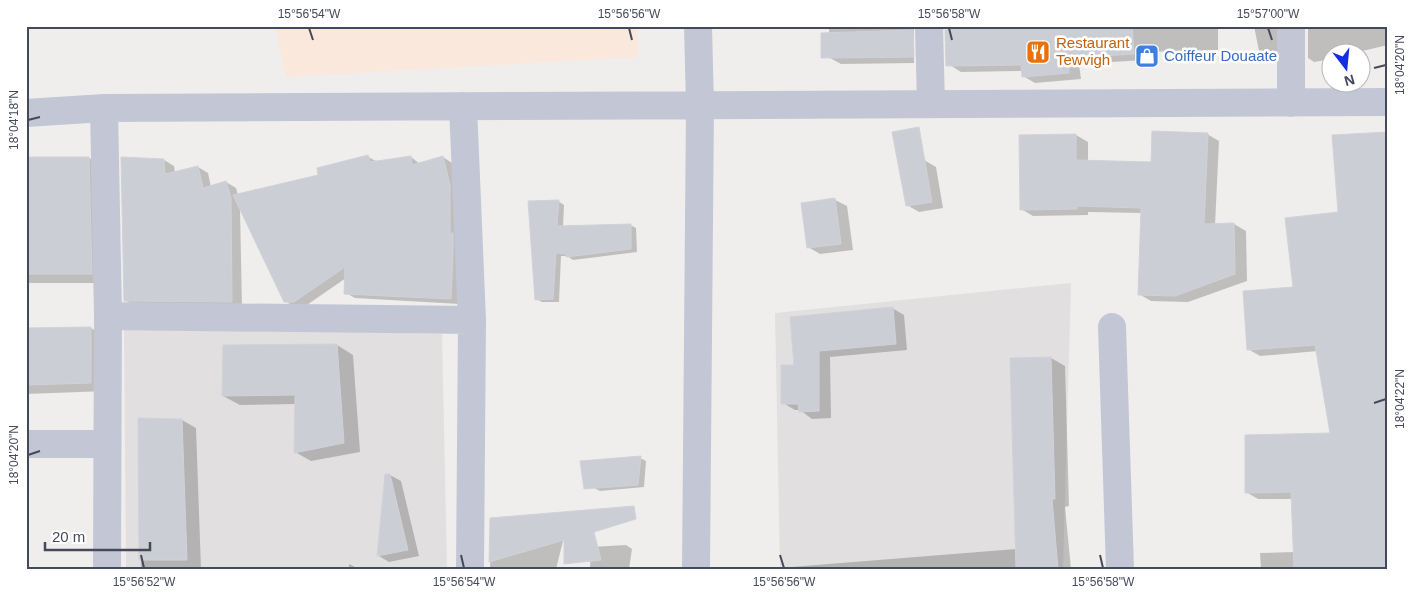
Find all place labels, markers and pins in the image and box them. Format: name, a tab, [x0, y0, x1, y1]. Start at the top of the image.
place label: Restaurant Tewvigh	[1056, 34, 1130, 68]
restaurant icon: Restaurant Tewvigh	[1025, 39, 1051, 65]
shop icon: Coiffeur Douaate	[1134, 43, 1160, 69]
place label: Coiffeur Douaate	[1164, 47, 1277, 64]

